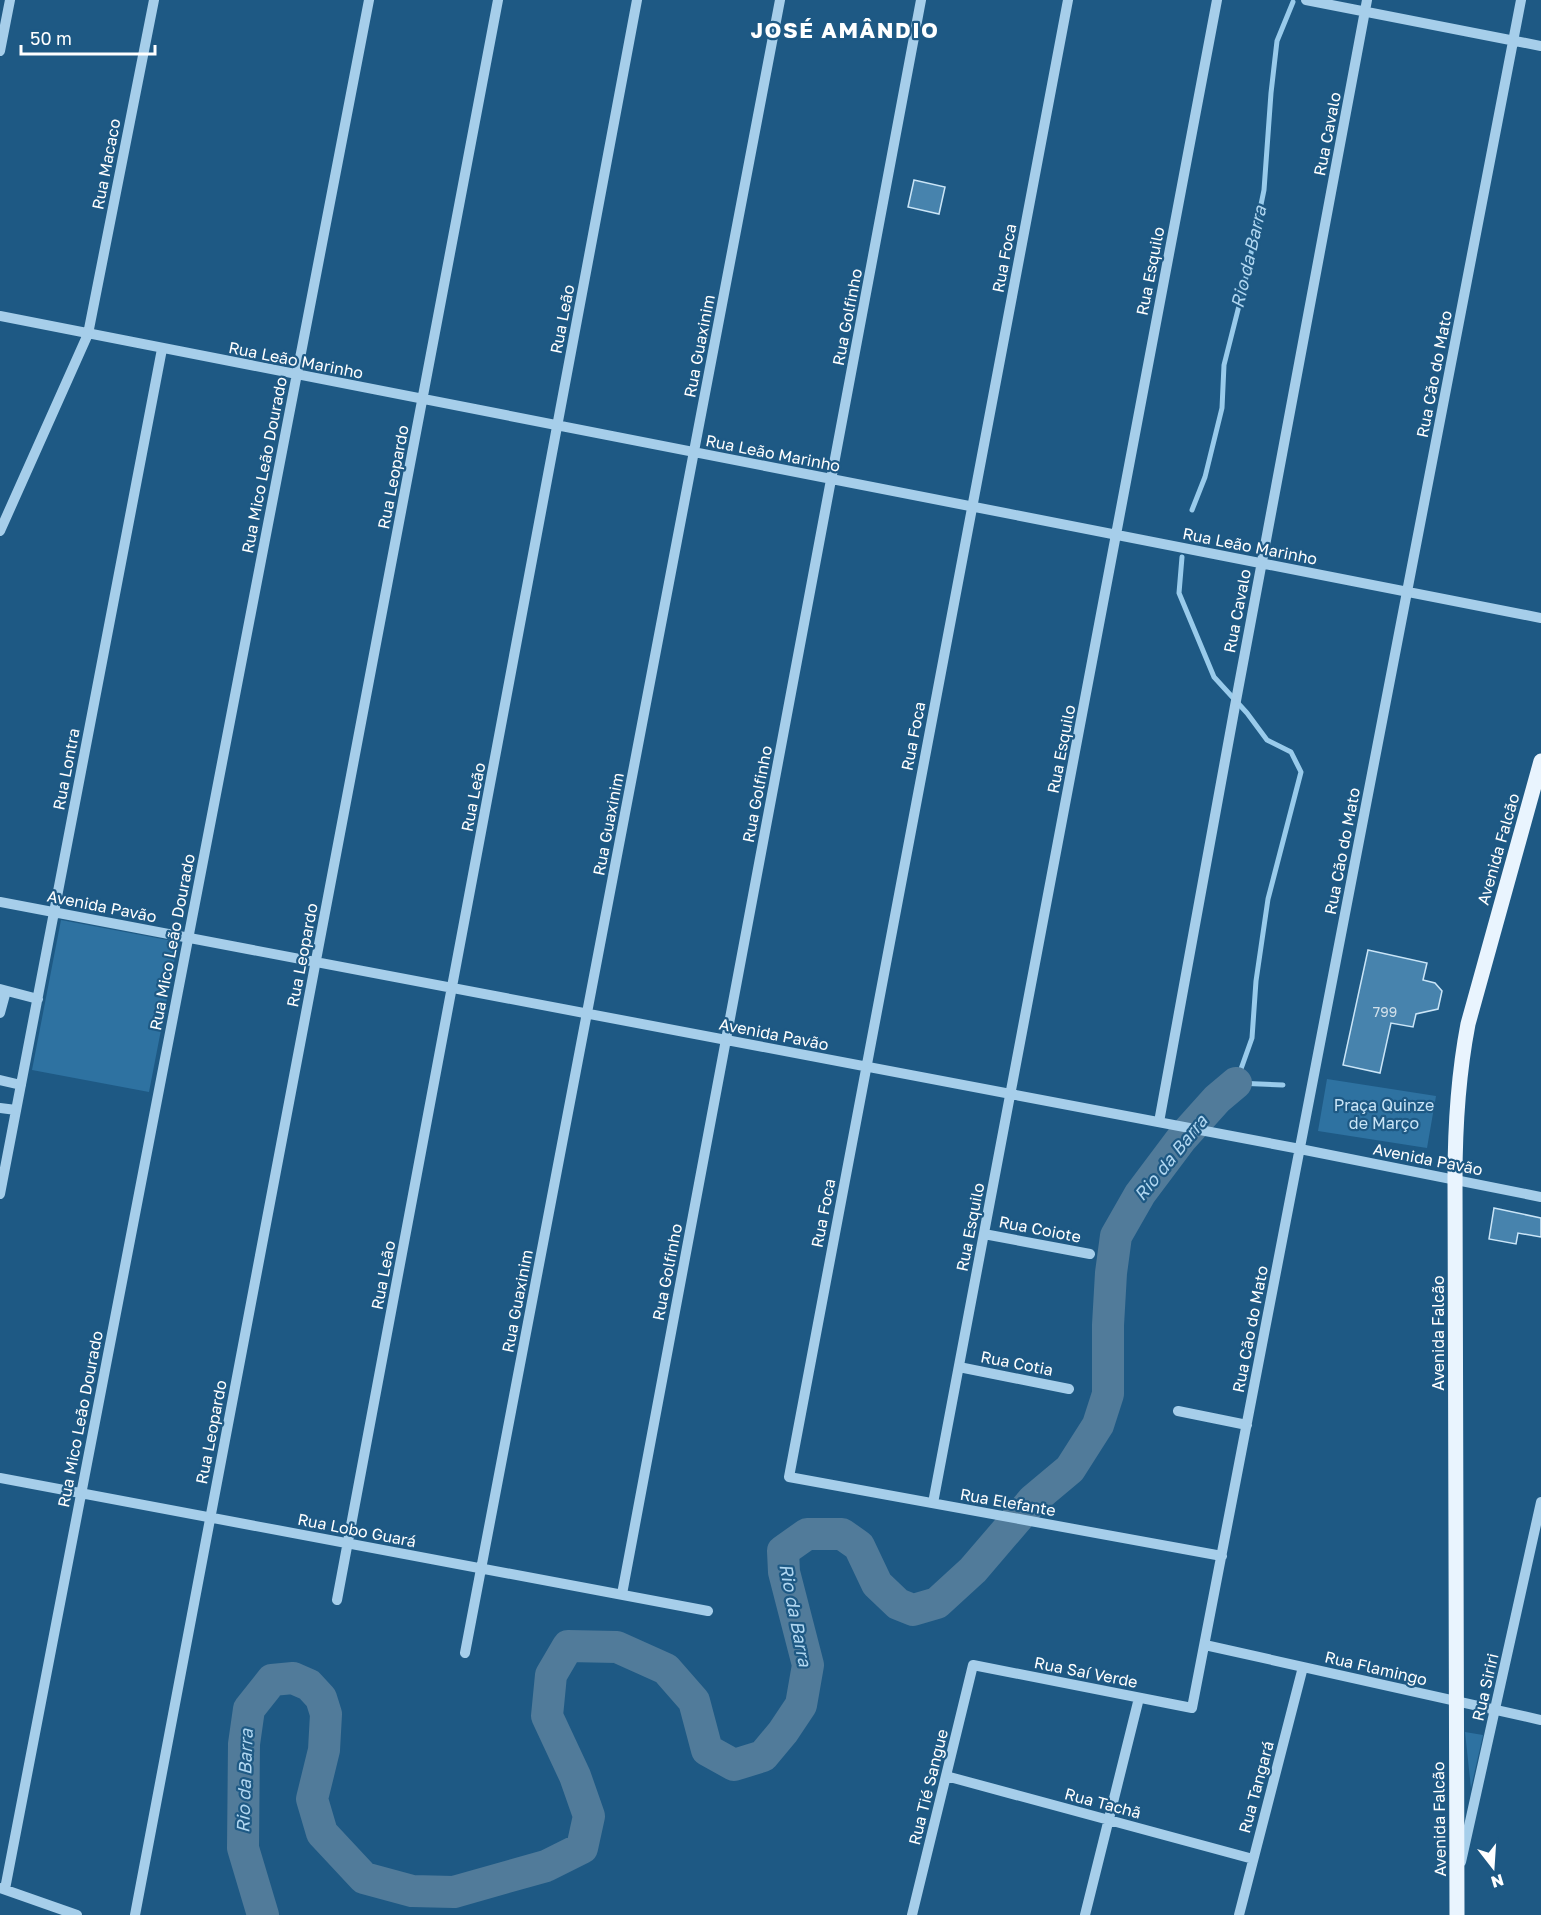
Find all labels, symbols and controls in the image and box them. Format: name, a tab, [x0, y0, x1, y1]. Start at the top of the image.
district label: JOSÉ AMÂNDIO	[750, 16, 940, 43]
scale bar	[21, 18, 154, 56]
text: 50 m	[30, 27, 72, 49]
street label: Rua Cavalo	[1309, 90, 1345, 178]
street label: Rua Macaco	[87, 117, 125, 211]
water label: Rio da Barra	[1226, 203, 1271, 310]
street label: Rua Foca	[988, 222, 1020, 294]
street label: Rua Esquilo	[1132, 225, 1168, 317]
street label: Rua Golfinho	[828, 267, 866, 367]
street label: Rua Leão	[545, 283, 579, 355]
street label: Rua Guaxinim	[679, 293, 719, 399]
street label: Rua Cão do Mato	[1412, 309, 1456, 439]
street label: Rua Leão Marinho	[227, 337, 365, 383]
street label: Rua Mico Leão Dourado	[237, 375, 291, 555]
street label: Rua Leopardo	[373, 423, 413, 531]
street label: Rua Leão Marinho	[704, 430, 842, 476]
street label: Rua Leão Marinho	[1181, 523, 1319, 569]
street label: Rua Cavalo	[1219, 567, 1255, 655]
street label: Rua Foca	[897, 700, 929, 772]
street label: Rua Esquilo	[1043, 703, 1079, 795]
street label: Rua Lontra	[48, 726, 84, 812]
street label: Rua Golfinho	[738, 744, 776, 844]
street label: Rua Leão	[456, 761, 490, 833]
street label: Rua Guaxinim	[588, 771, 628, 877]
street label: Rua Cão do Mato	[1320, 786, 1364, 916]
street label: Avenida Falcão	[1473, 791, 1523, 907]
street label: Rua Mico Leão Dourado	[145, 852, 199, 1032]
street label: Avenida Pavão	[46, 886, 158, 926]
street label: Rua Leopardo	[282, 901, 322, 1009]
house number: 799	[1373, 1003, 1397, 1020]
street label: Avenida Pavão	[718, 1014, 830, 1054]
park label: Praça Quinze de Março	[1334, 1095, 1434, 1133]
water label: Rio da Barra	[1129, 1109, 1212, 1205]
street label: Avenida Pavão	[1372, 1139, 1484, 1179]
street label: Rua Foca	[807, 1177, 839, 1249]
street label: Rua Esquilo	[952, 1181, 988, 1273]
street label: Rua Coiote	[997, 1211, 1083, 1247]
street label: Rua Golfinho	[648, 1222, 686, 1322]
street label: Rua Leão	[366, 1239, 400, 1311]
street label: Rua Guaxinim	[497, 1248, 537, 1354]
street label: Rua Cão do Mato	[1228, 1264, 1272, 1394]
street label: Avenida Falcão	[1428, 1275, 1448, 1391]
street label: Rua Mico Leão Dourado	[53, 1329, 107, 1509]
street label: Rua Cotia	[979, 1346, 1055, 1380]
street label: Rua Leopardo	[191, 1378, 231, 1486]
street label: Rua Elefante	[958, 1484, 1058, 1520]
street label: Rua Lobo Guará	[296, 1509, 418, 1551]
water label: Rio da Barra	[775, 1561, 817, 1669]
street label: Rua Flamingo	[1323, 1646, 1429, 1690]
street label: Rua Siriri	[1468, 1651, 1502, 1723]
street label: Rua Saí Verde	[1033, 1652, 1139, 1692]
street label: Rua Tié Sangue	[904, 1727, 952, 1847]
water label: Rio da Barra	[231, 1728, 257, 1834]
street label: Rua Tangará	[1234, 1739, 1278, 1835]
street label: Avenida Falcão	[1428, 1761, 1450, 1877]
street label: Rua Tachã	[1063, 1783, 1143, 1823]
north arrow	[1463, 1837, 1523, 1897]
text: N	[1489, 1870, 1506, 1893]

